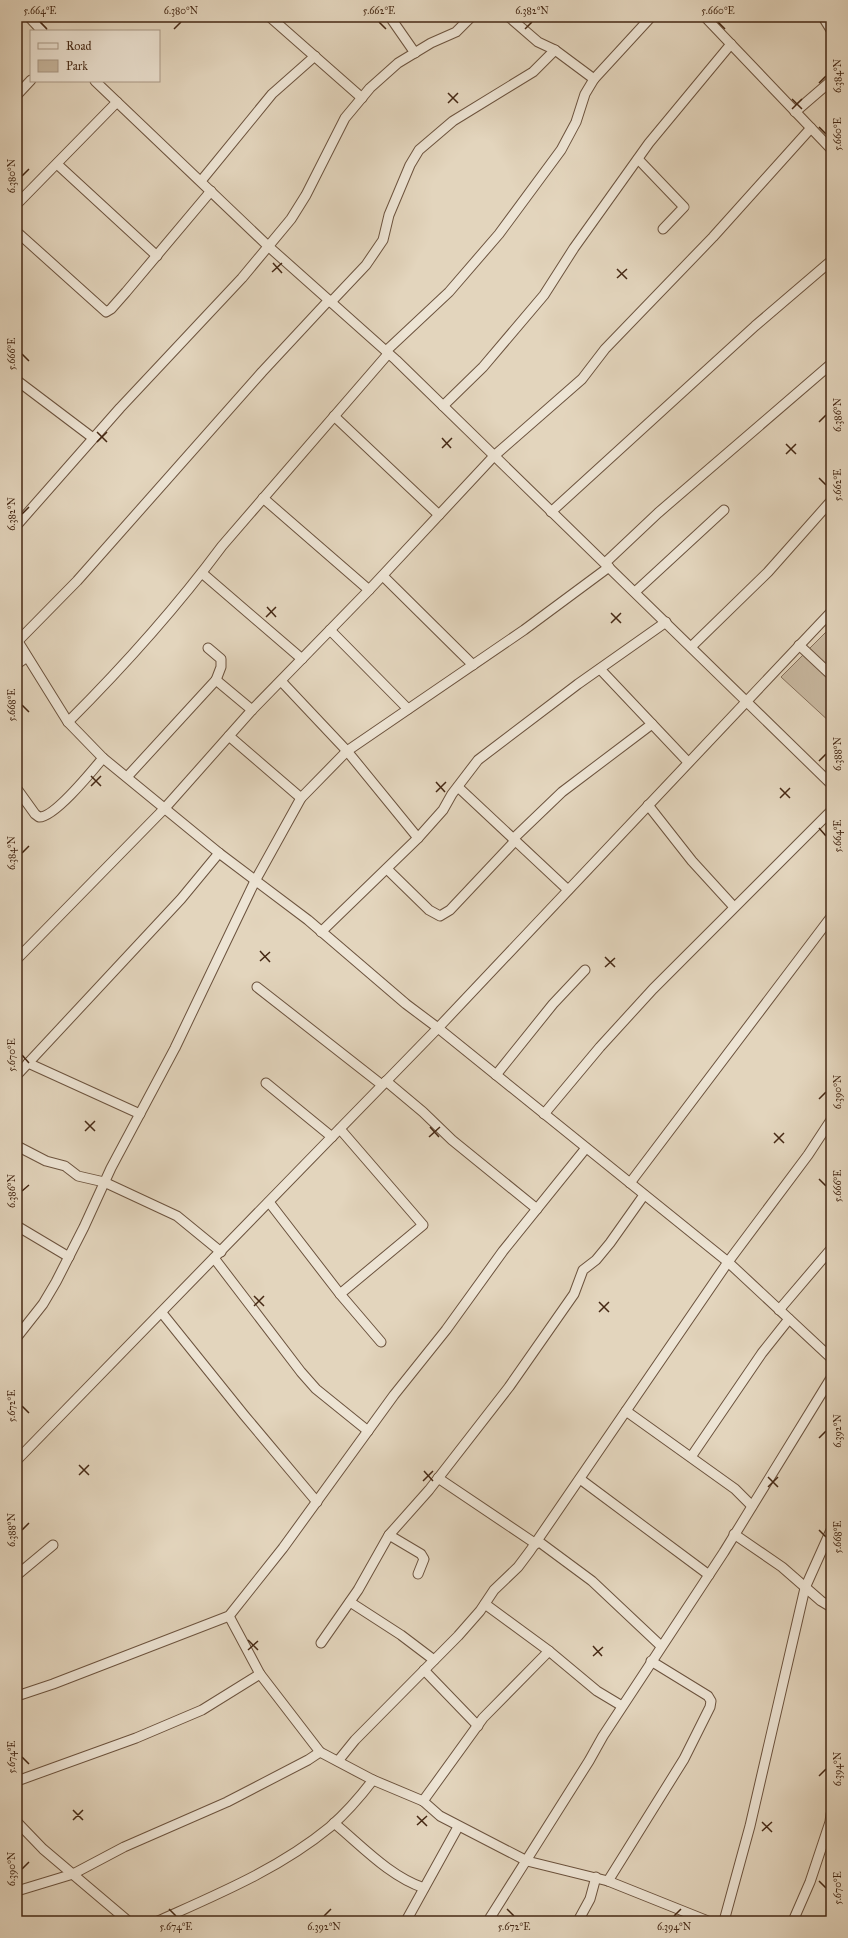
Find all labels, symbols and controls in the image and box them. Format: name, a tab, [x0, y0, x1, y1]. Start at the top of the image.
text: 5.664°E	[23, 5, 57, 17]
text: 6.380°N	[164, 5, 199, 17]
text: 5.662°E	[363, 5, 395, 17]
text: 6.382°N	[515, 5, 549, 17]
text: 5.660°E	[701, 5, 735, 17]
legend	[30, 30, 160, 82]
text: Road	[66, 39, 92, 53]
text: 6.384°N	[832, 58, 844, 93]
text: Park	[66, 59, 88, 73]
text: 5.660°E	[832, 117, 844, 151]
text: 6.380°N	[6, 158, 18, 193]
text: 5.666°E	[6, 338, 18, 370]
text: 6.386°N	[832, 398, 844, 432]
text: 5.662°E	[832, 469, 844, 501]
text: 6.382°N	[6, 497, 18, 531]
text: 5.668°E	[6, 689, 18, 721]
text: 6.388°N	[832, 737, 844, 771]
text: 5.664°E	[832, 819, 844, 853]
text: 6.384°N	[6, 835, 18, 870]
text: 5.670°E	[6, 1038, 18, 1072]
text: 6.390°N	[832, 1074, 844, 1109]
text: 5.666°E	[832, 1170, 844, 1202]
text: 6.386°N	[6, 1174, 18, 1208]
text: 5.672°E	[6, 1390, 18, 1422]
text: 6.392°N	[832, 1414, 844, 1448]
text: 6.388°N	[6, 1513, 18, 1547]
text: 5.668°E	[832, 1521, 844, 1553]
text: 5.674°E	[6, 1740, 18, 1774]
text: 6.394°N	[832, 1751, 844, 1786]
text: 6.390°N	[6, 1851, 18, 1886]
text: 5.670°E	[832, 1871, 844, 1905]
text: 5.674°E	[159, 1921, 193, 1933]
text: 6.392°N	[307, 1921, 341, 1933]
text: 5.672°E	[498, 1921, 530, 1933]
text: 6.394°N	[657, 1921, 692, 1933]

